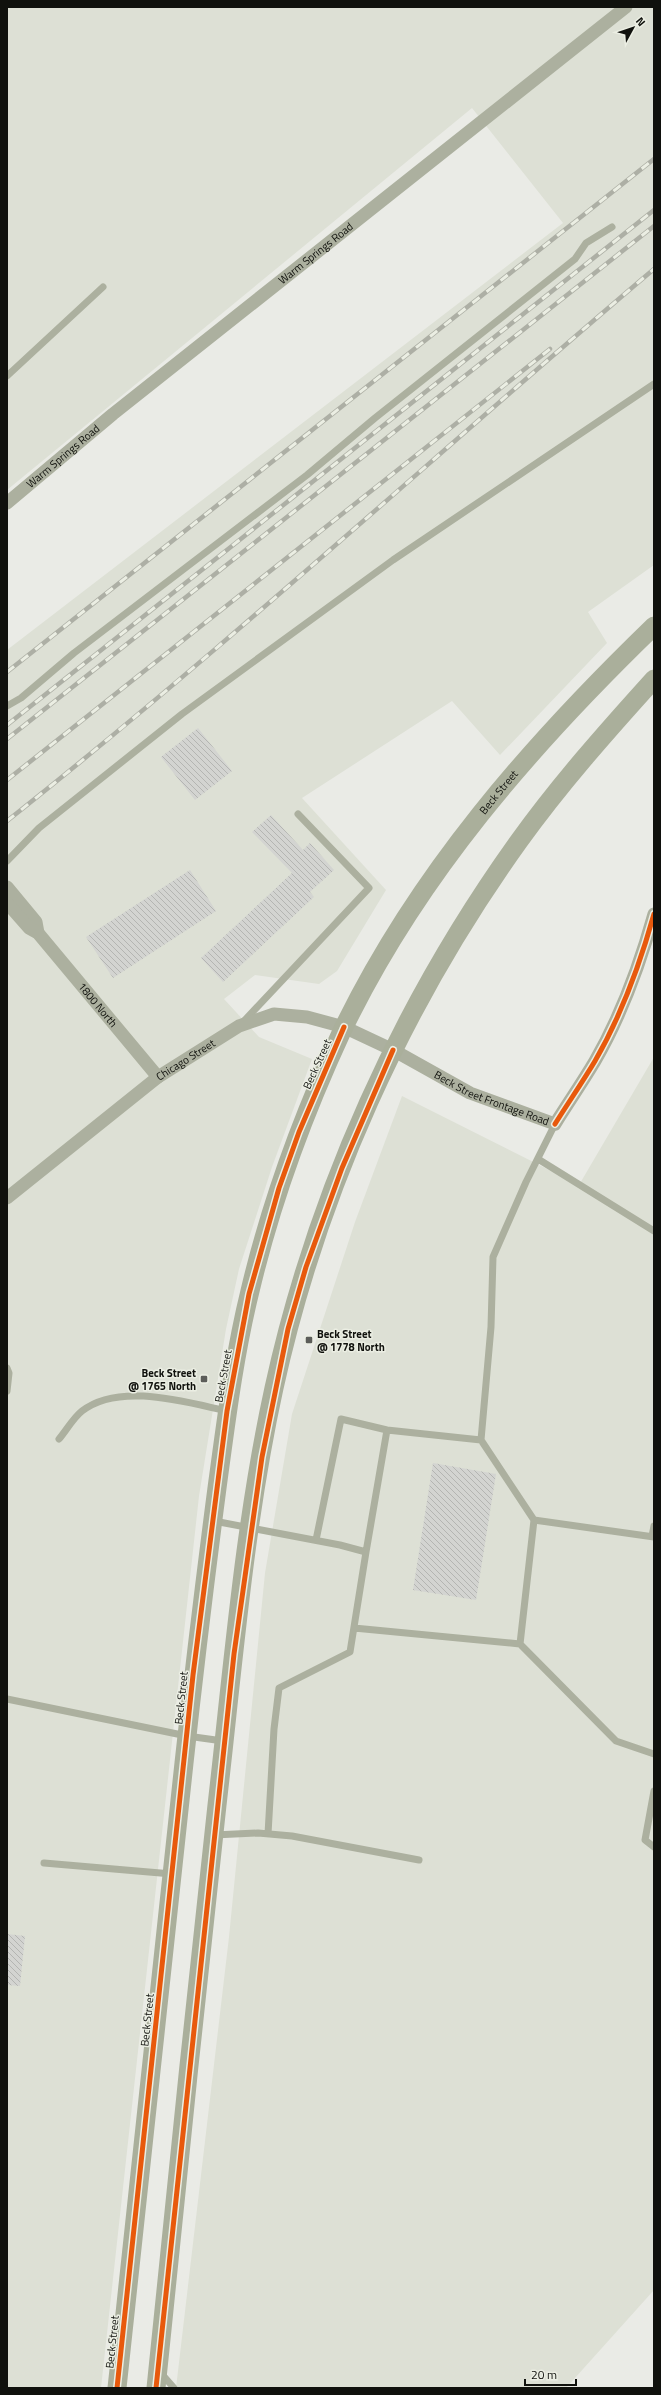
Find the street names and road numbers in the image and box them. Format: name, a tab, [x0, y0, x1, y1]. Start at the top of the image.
street label: Warm Springs Road	[275, 218, 357, 288]
street label: Warm Springs Road	[23, 420, 103, 492]
street label: Beck Street	[475, 766, 522, 818]
street label: 1800 North	[74, 979, 121, 1031]
street label: Chicago Street	[153, 1035, 218, 1084]
street label: Beck Street	[299, 1036, 335, 1092]
street label: Beck Street Frontage Road	[431, 1067, 552, 1129]
street label: Beck Street	[211, 1348, 236, 1404]
street label: Beck Street	[170, 1671, 192, 1725]
street label: Beck Street	[136, 1993, 158, 2047]
street label: Beck Street	[101, 2315, 123, 2369]

